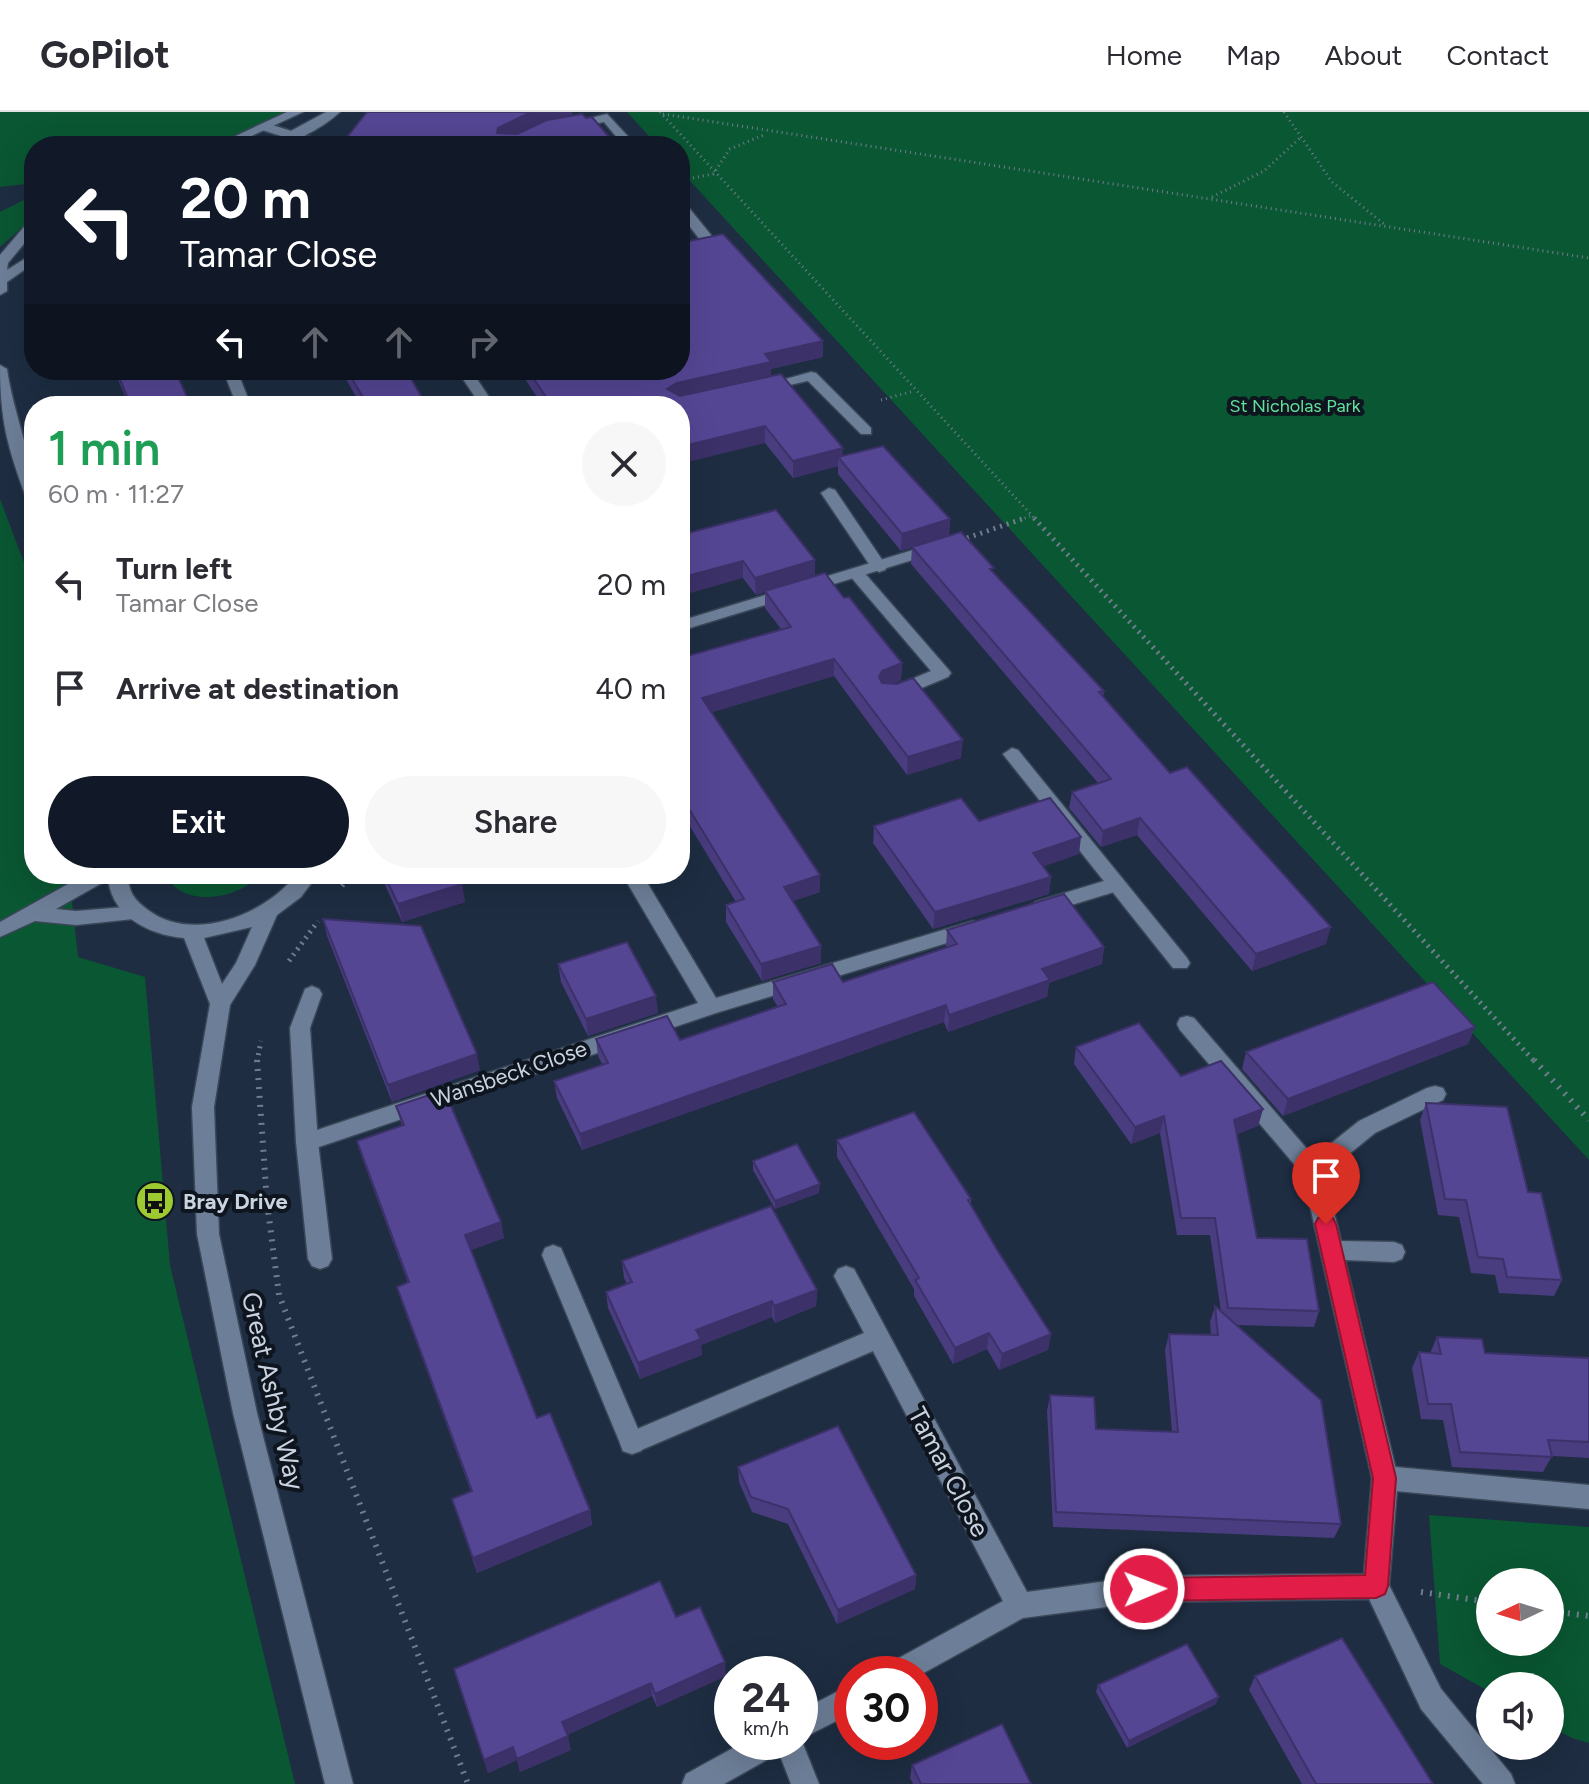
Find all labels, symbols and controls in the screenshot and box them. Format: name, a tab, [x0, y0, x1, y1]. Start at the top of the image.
text: GoPilot	[40, 32, 170, 78]
text: Home	[1106, 38, 1182, 72]
text: Map	[1226, 38, 1281, 72]
text: About	[1325, 38, 1402, 72]
text: Contact	[1446, 38, 1549, 72]
text: 20 m	[180, 165, 311, 232]
icon: left	[48, 168, 152, 272]
text: Tamar Close	[180, 233, 377, 276]
icon: left	[209, 320, 253, 364]
icon: ahead	[293, 320, 337, 364]
icon: ahead	[377, 320, 421, 364]
icon: right	[461, 320, 505, 364]
park label: St Nicholas Park	[1230, 395, 1361, 417]
text: 1 min	[48, 419, 160, 477]
button: close	[582, 422, 666, 506]
text: 60 m · 11:27	[48, 478, 184, 510]
text: Turn left	[116, 550, 233, 587]
icon: left	[48, 562, 92, 606]
text: 20 m	[597, 566, 666, 603]
text: Tamar Close	[116, 587, 258, 619]
icon: arrive	[48, 666, 92, 710]
text: Arrive at destination	[116, 670, 399, 707]
text: 40 m	[595, 670, 666, 707]
button: Exit	[48, 776, 349, 868]
button: Share	[365, 776, 666, 868]
street label: Wansbeck Close	[428, 1035, 590, 1113]
pin	[1292, 1142, 1360, 1224]
icon: arrive	[1304, 1154, 1348, 1198]
bus stop icon: Bray Drive	[134, 1180, 176, 1222]
place label: Bray Drive	[183, 1188, 288, 1215]
street label: Great Ashby Way	[235, 1289, 311, 1493]
street label: Tamar Close	[901, 1402, 997, 1542]
position arrow	[1102, 1547, 1186, 1631]
north arrow	[1476, 1568, 1564, 1656]
map controls	[1476, 1568, 1564, 1760]
speed limit sign: 30	[834, 1656, 938, 1760]
button: sound	[1476, 1672, 1564, 1760]
text: 24	[742, 1674, 790, 1722]
text: km/h	[743, 1716, 789, 1740]

